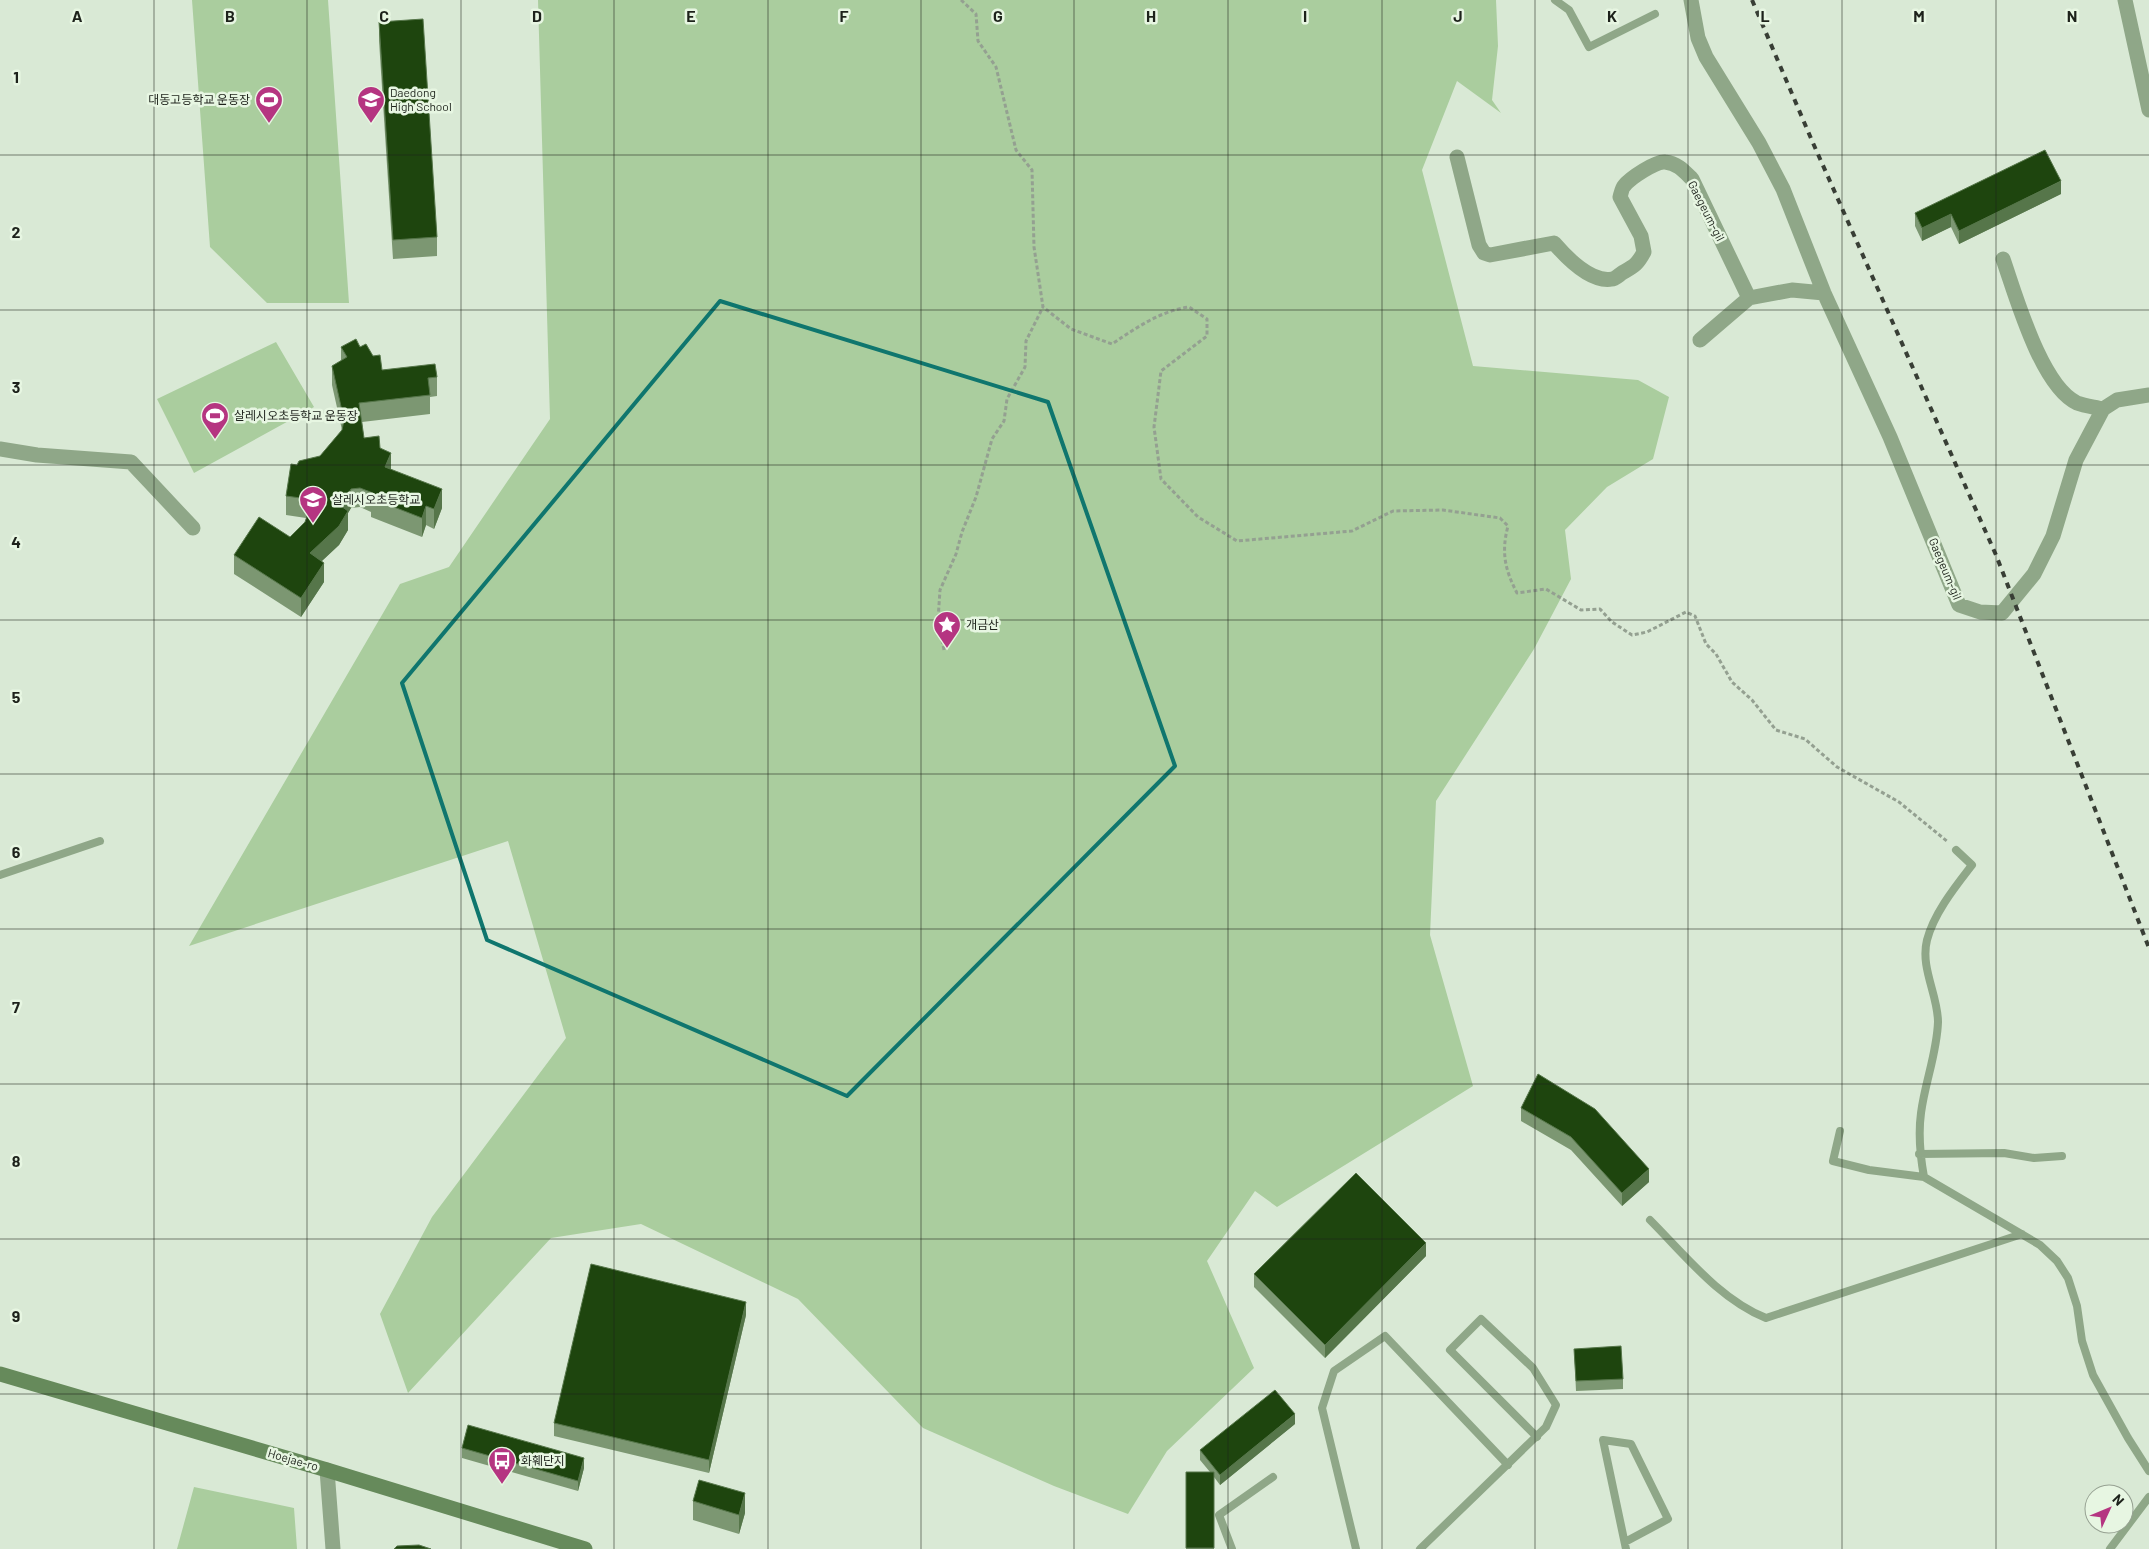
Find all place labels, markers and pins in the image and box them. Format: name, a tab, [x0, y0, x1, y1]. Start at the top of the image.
sports icon: 대동고등학교 운동장	[254, 85, 284, 124]
school or university icon: Daedong High School	[356, 85, 386, 124]
place label: Daedong High School	[390, 85, 452, 113]
place label: 대동고등학교 운동장	[148, 92, 250, 106]
sports icon: 살레시오초등학교 운동장	[200, 401, 230, 440]
place label: 살레시오초등학교 운동장	[234, 408, 358, 422]
school or university icon: 살레시오초등학교	[298, 485, 328, 524]
place label: 살레시오초등학교	[332, 492, 420, 506]
place icon: 개금산	[932, 610, 962, 649]
place label: 개금산	[966, 617, 999, 631]
bus stop icon: 화훼단지	[487, 1446, 517, 1485]
place label: 화훼단지	[521, 1453, 565, 1467]

